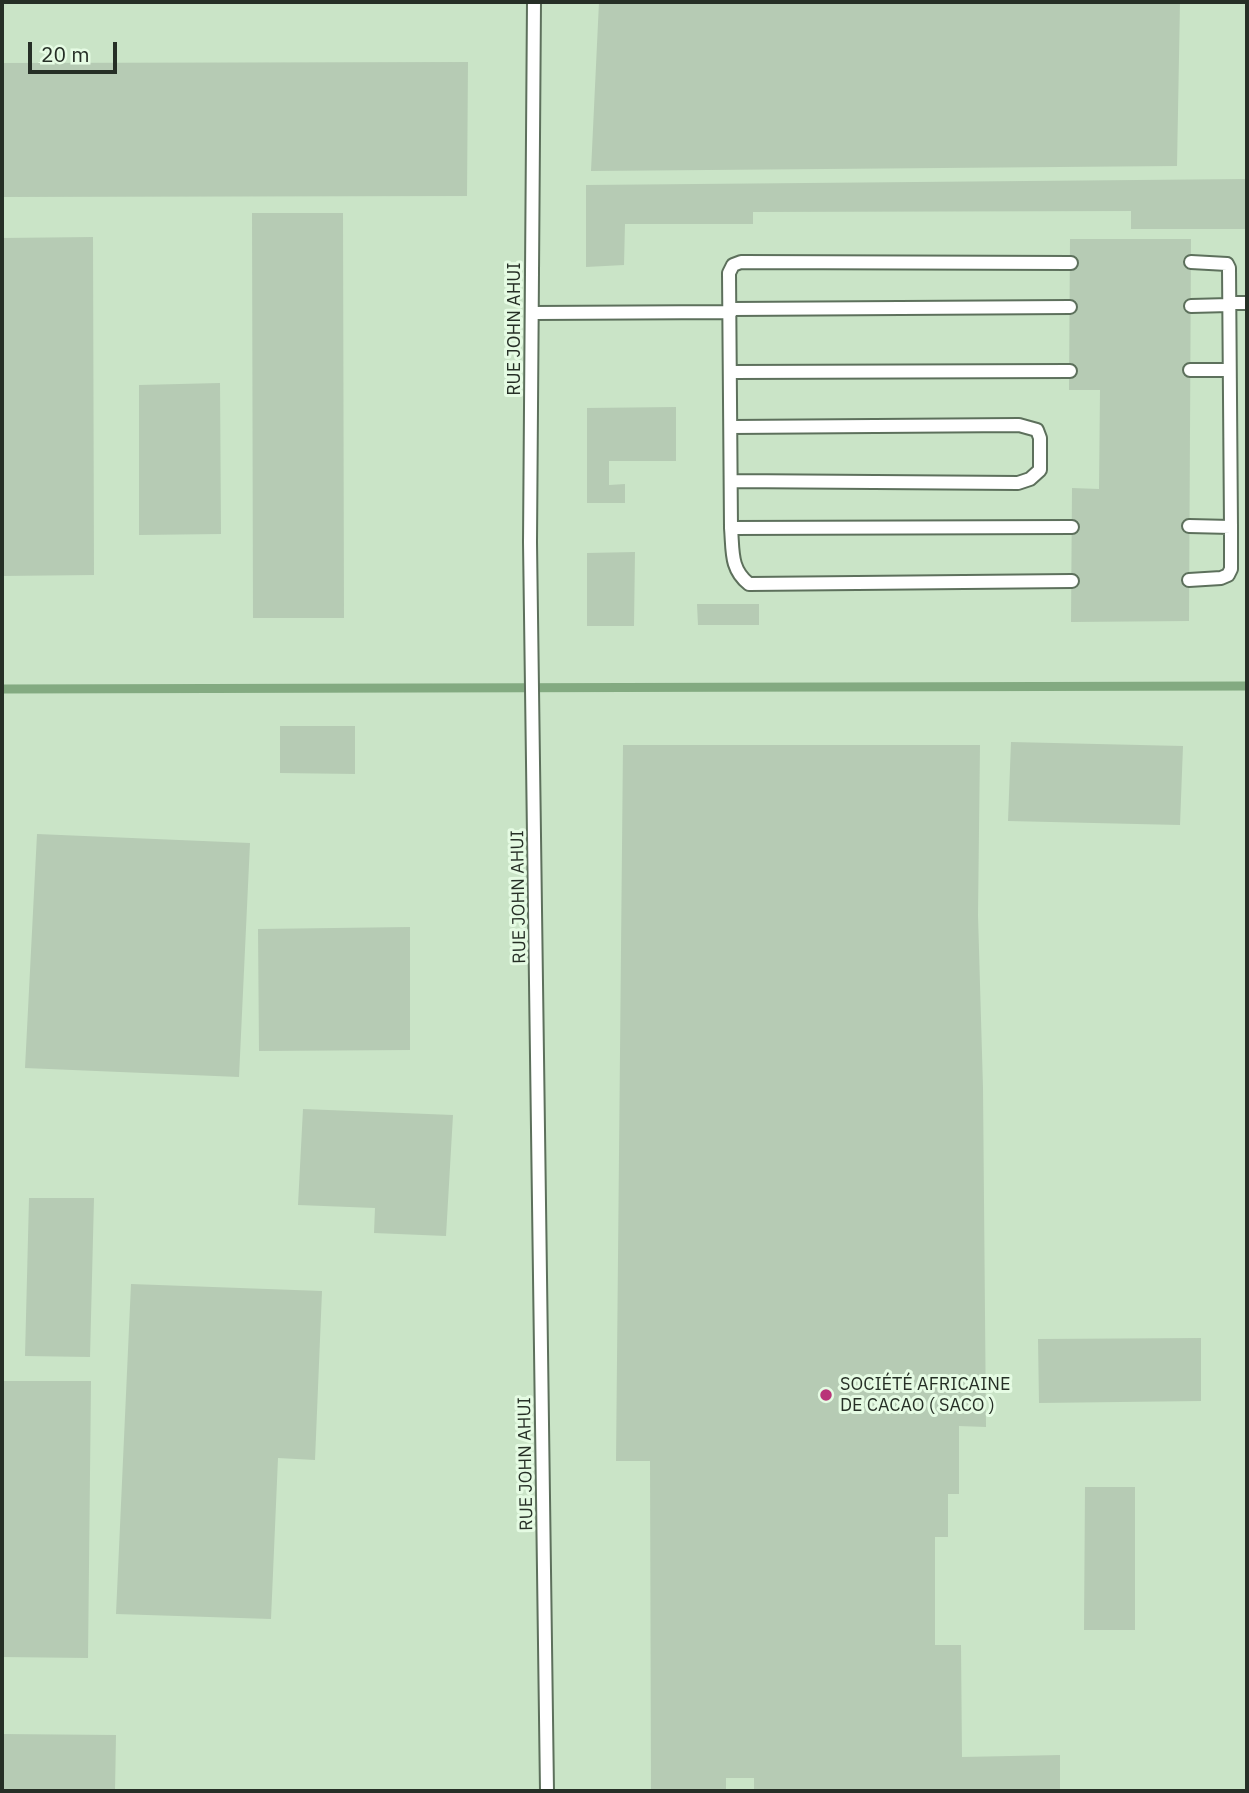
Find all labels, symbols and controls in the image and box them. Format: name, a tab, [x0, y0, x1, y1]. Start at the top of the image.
scale bar	[32, 28, 121, 72]
text: 20 m	[41, 40, 90, 68]
street label: RUE JOHN AHUI	[504, 262, 526, 396]
street label: RUE JOHN AHUI	[507, 830, 531, 964]
place label: SOCIÉTÉ AFRICAINE DE CACAO ( SACO )	[840, 1374, 1011, 1416]
marker: SOCIÉTÉ AFRICAINE DE CACAO ( SACO )	[818, 1387, 834, 1403]
street label: RUE JOHN AHUI	[514, 1397, 538, 1531]

